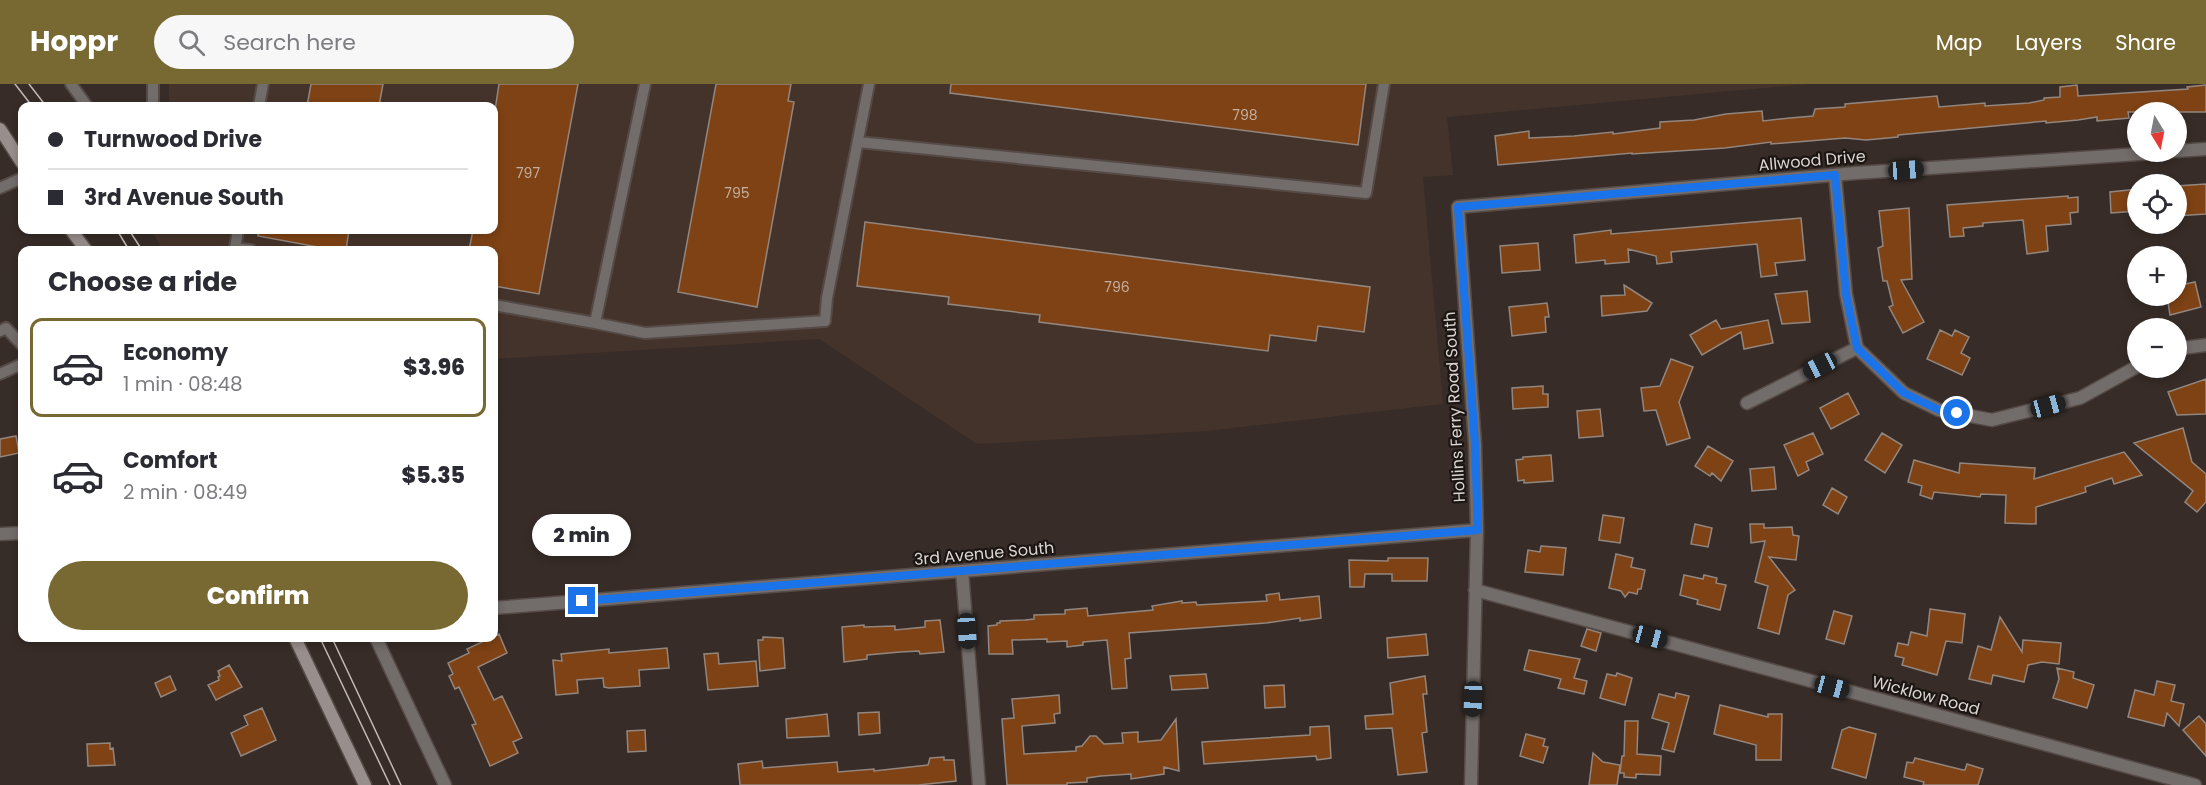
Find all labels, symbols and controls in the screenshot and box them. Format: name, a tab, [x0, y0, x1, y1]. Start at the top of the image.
search box	[154, 15, 574, 69]
text: Hoppr	[30, 22, 118, 61]
icon: search	[175, 26, 208, 59]
text: Search here	[223, 27, 356, 58]
text: Map	[1936, 28, 1982, 57]
text: Layers	[2015, 28, 2082, 57]
text: Share	[2115, 28, 2176, 57]
north arrow	[2127, 102, 2187, 162]
map controls	[2127, 102, 2187, 378]
house number: 798	[1232, 105, 1258, 125]
text: Turnwood Drive	[84, 124, 262, 155]
street label: Allwood Drive	[1758, 144, 1867, 177]
car	[1887, 160, 1925, 180]
house number: 797	[516, 163, 540, 183]
button: locate	[2127, 174, 2187, 234]
text: 3rd Avenue South	[84, 182, 284, 213]
house number: 795	[724, 183, 750, 203]
button: +	[2127, 246, 2187, 306]
text: Choose a ride	[48, 263, 237, 300]
house number: 796	[1104, 277, 1130, 297]
street label: Hollins Ferry Road South	[1438, 311, 1471, 503]
button: −	[2127, 318, 2187, 378]
text: Economy	[123, 337, 228, 368]
icon: car	[51, 341, 105, 395]
car	[1800, 350, 1840, 382]
text: $3.96	[403, 352, 465, 383]
text: 1 min · 08:48	[123, 370, 243, 398]
car	[2028, 393, 2068, 419]
route start	[1943, 399, 1970, 426]
text: Comfort	[123, 445, 217, 476]
icon: car	[51, 449, 105, 503]
text: $5.35	[402, 460, 465, 491]
text: 2 min · 08:49	[123, 478, 248, 506]
callout: 2 min	[532, 514, 632, 556]
text: 2 min	[553, 521, 610, 549]
street label: 3rd Avenue South	[913, 536, 1055, 571]
button: Confirm	[48, 561, 468, 630]
route end	[568, 587, 595, 614]
car	[957, 612, 977, 650]
car	[1630, 624, 1670, 650]
street label: Wicklow Road	[1869, 670, 1982, 721]
car	[1812, 674, 1852, 700]
car	[1463, 681, 1483, 717]

